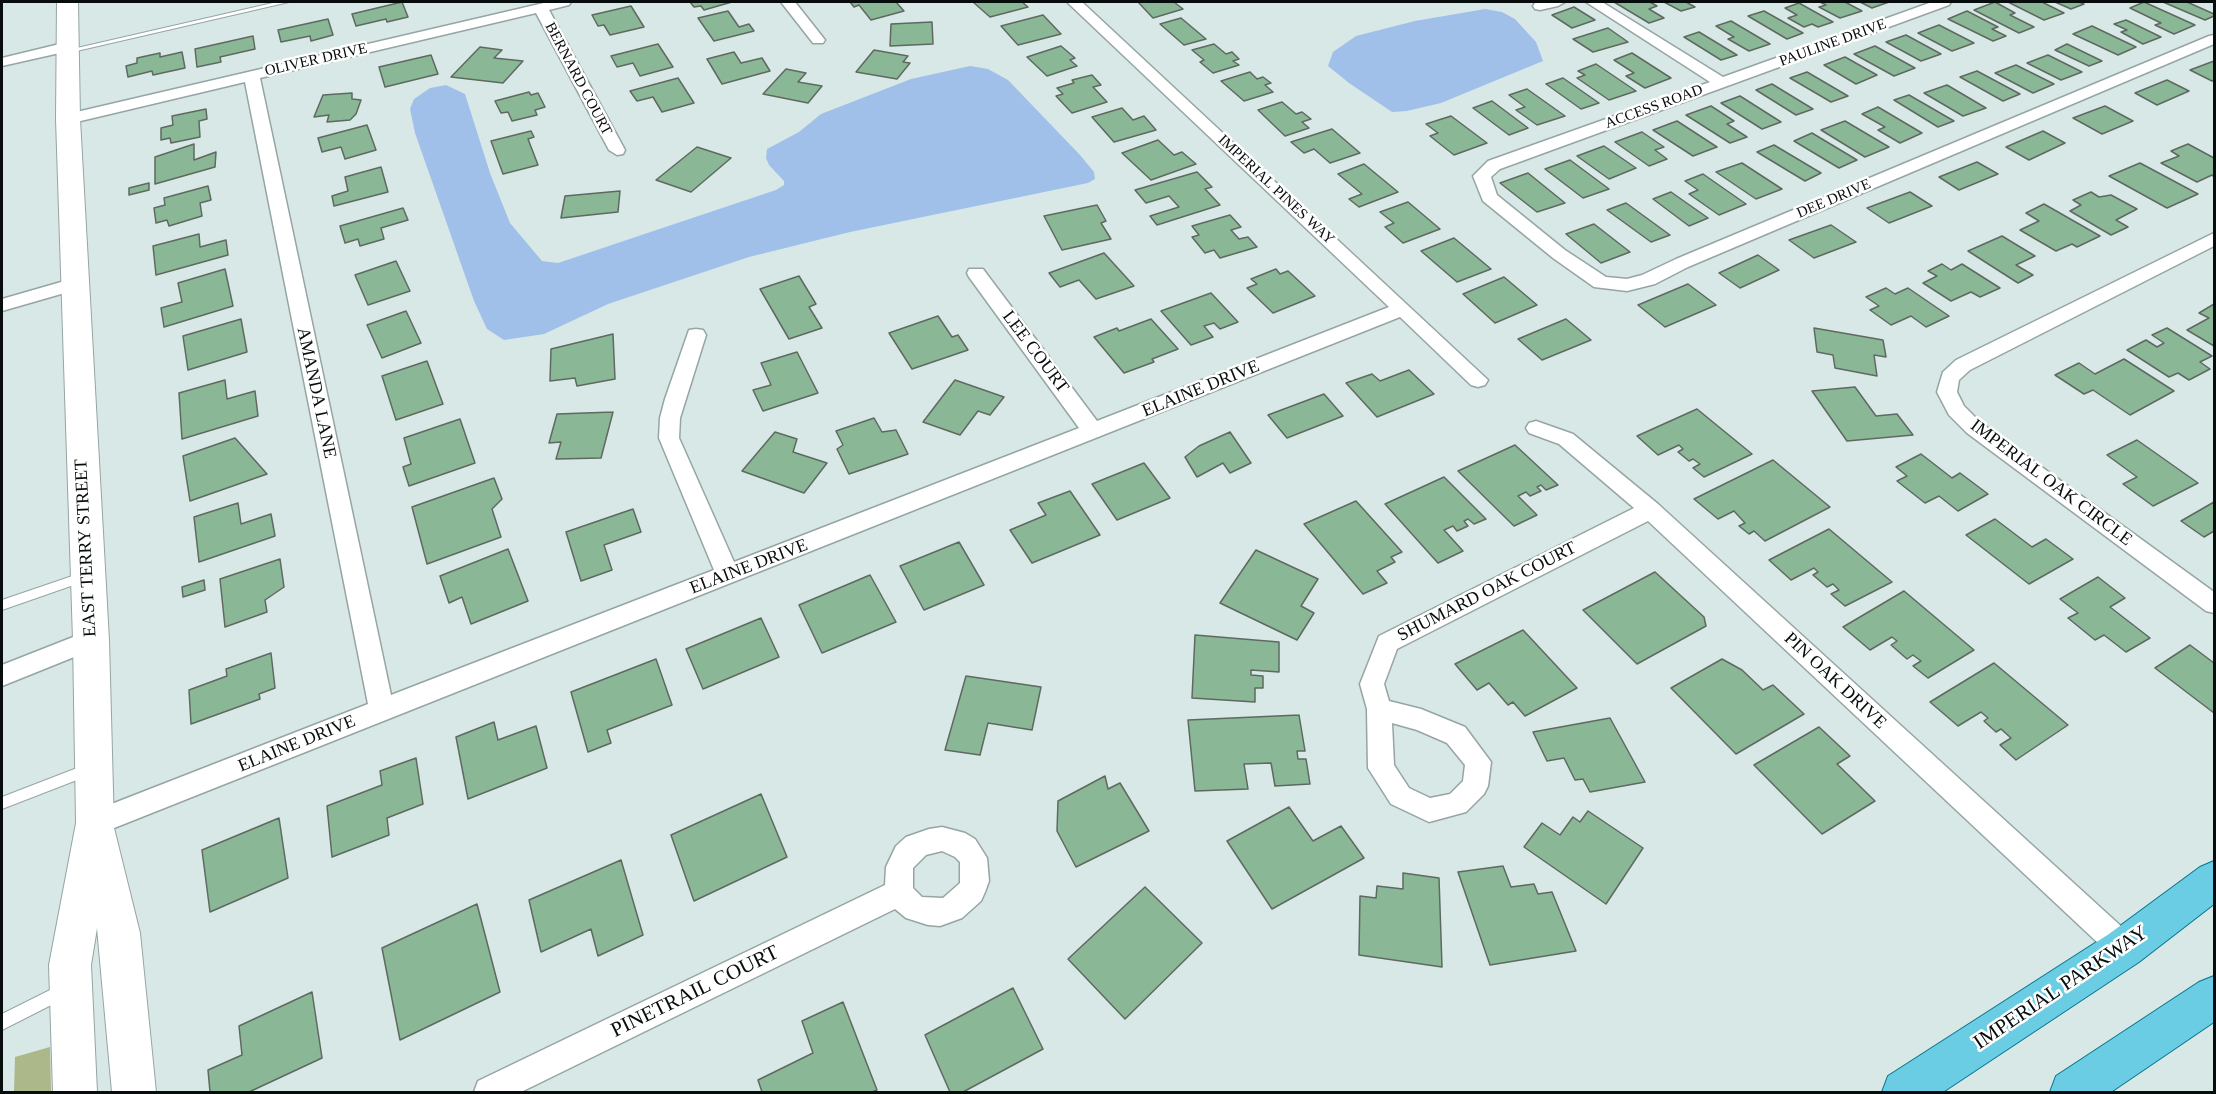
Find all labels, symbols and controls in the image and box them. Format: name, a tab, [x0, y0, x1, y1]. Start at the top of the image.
street label: PAULINE DRIVE	[1777, 15, 1889, 71]
street label: BERNARD COURT	[541, 19, 615, 139]
street label: OLIVER DRIVE	[263, 39, 369, 81]
street label: ACCESS ROAD	[1603, 81, 1705, 133]
street label: IMPERIAL PINES WAY	[1214, 131, 1338, 249]
street label: DEE DRIVE	[1794, 175, 1874, 223]
street label: LEE COURT	[997, 307, 1073, 397]
street label: AMANDA LANE	[292, 325, 340, 461]
street label: ELAINE DRIVE	[1139, 356, 1263, 422]
street label: IMPERIAL OAK CIRCLE	[1966, 415, 2136, 551]
street label: EAST TERRY STREET	[71, 459, 101, 637]
street label: ELAINE DRIVE	[687, 535, 811, 599]
street label: SHUMARD OAK COURT	[1394, 537, 1580, 647]
street label: PIN OAK DRIVE	[1779, 628, 1891, 734]
street label: ELAINE DRIVE	[235, 711, 359, 777]
street label: IMPERIAL PARKWAY	[1969, 920, 2153, 1056]
street label: PINETRAIL COURT	[607, 940, 783, 1044]

